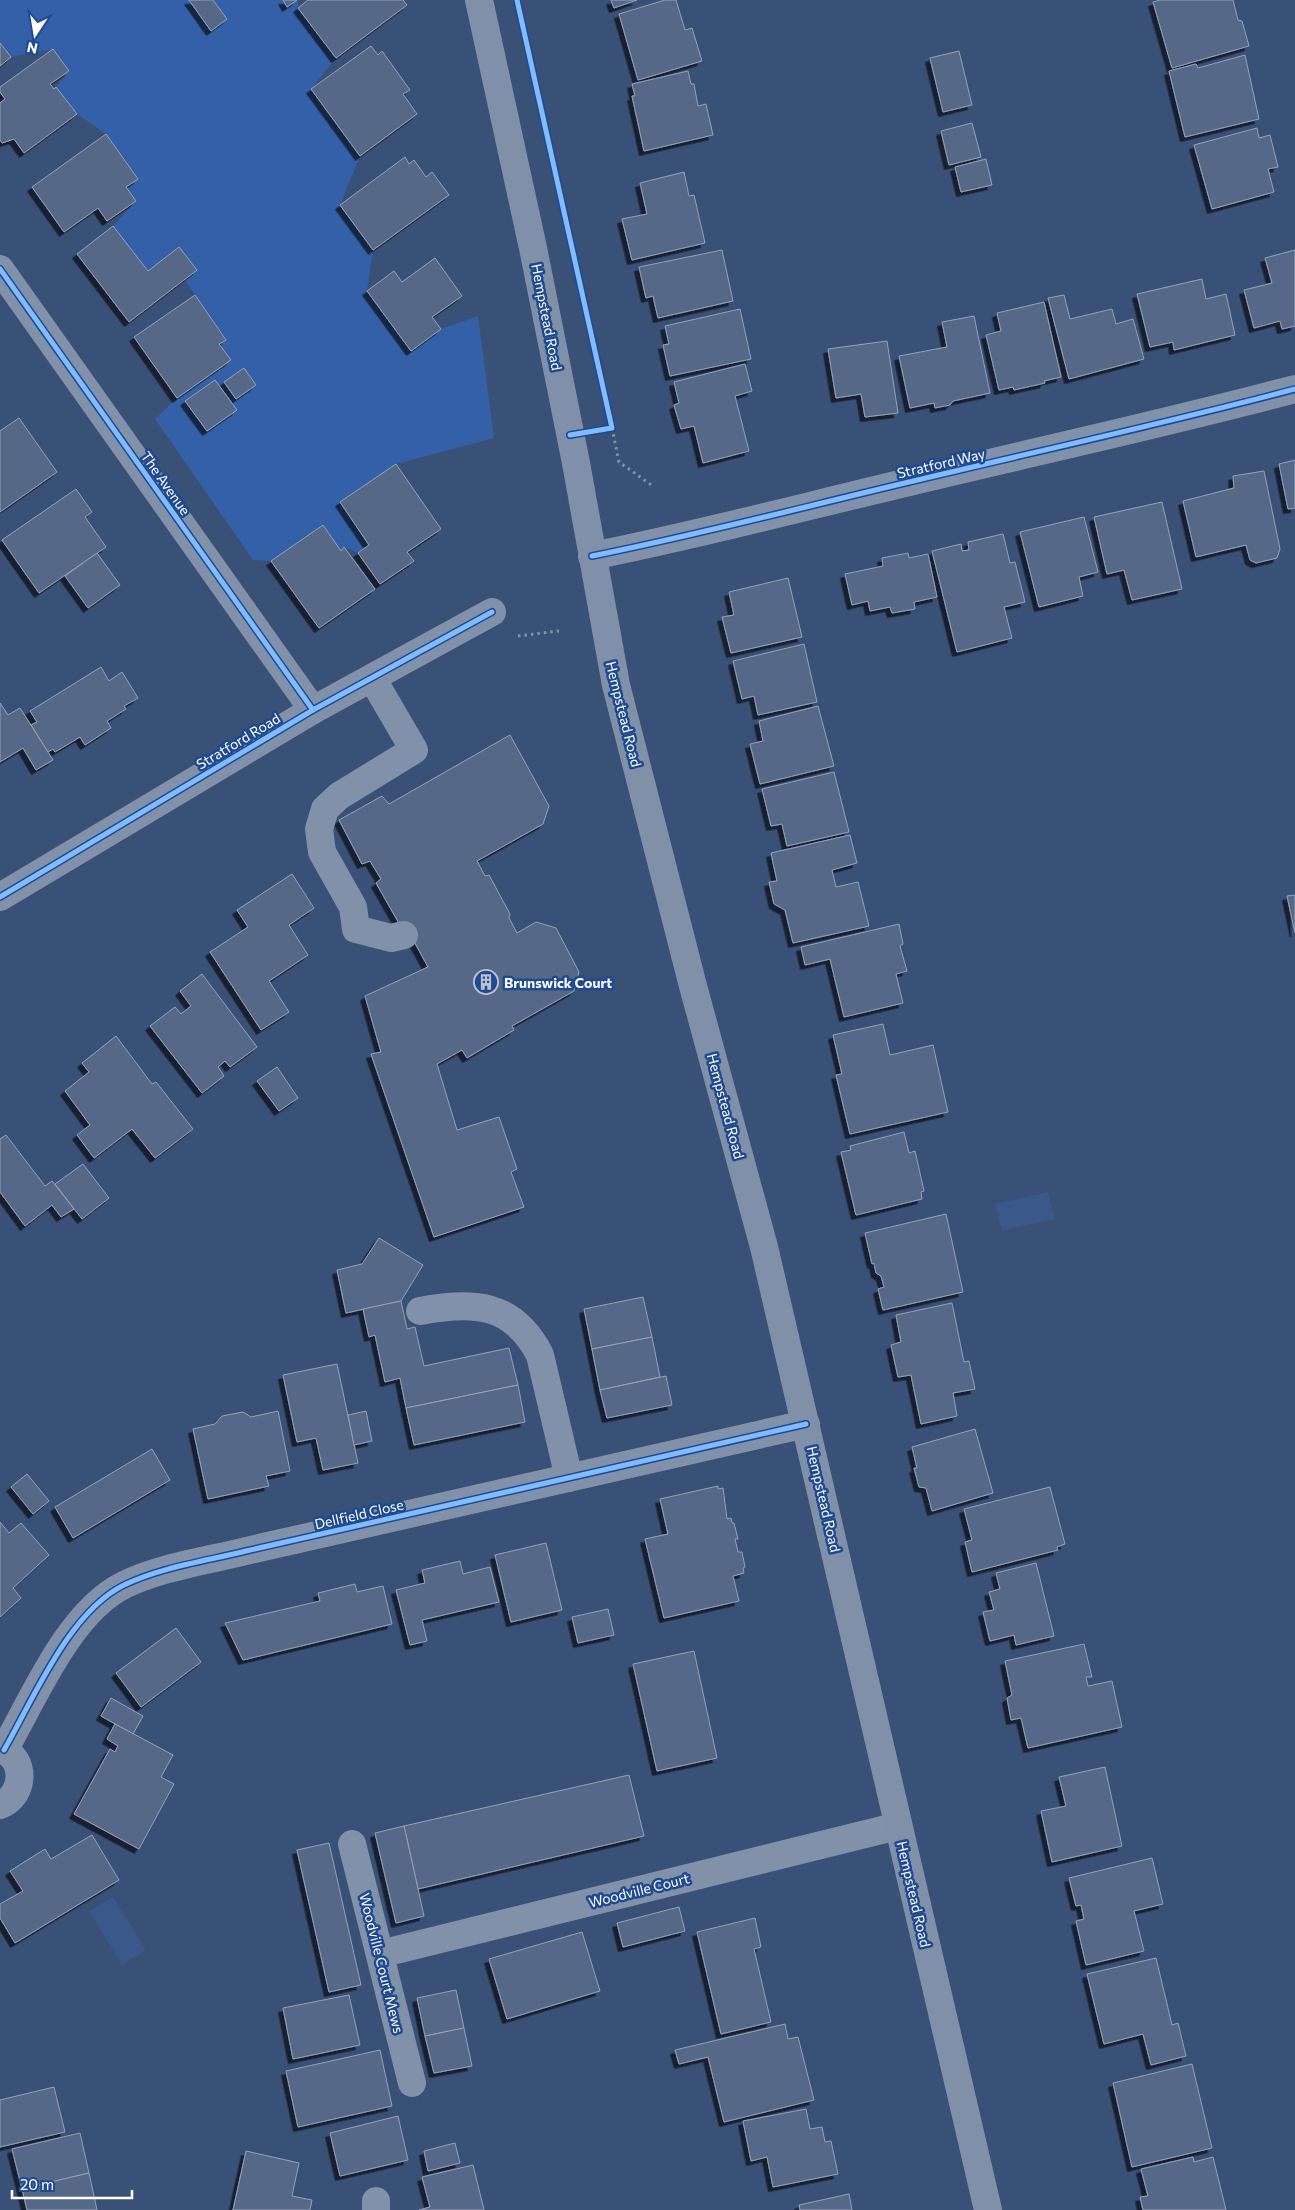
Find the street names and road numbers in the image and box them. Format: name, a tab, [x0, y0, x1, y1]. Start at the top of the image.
street label: Hempstead Road	[528, 262, 566, 372]
street label: Stratford Way	[895, 445, 987, 481]
street label: The Avenue	[138, 448, 194, 518]
street label: Hempstead Road	[603, 659, 645, 769]
street label: Stratford Road	[193, 709, 283, 773]
street label: Hempstead Road	[704, 1051, 748, 1161]
street label: Hempstead Road	[804, 1444, 844, 1554]
street label: Dellfield Close	[313, 1496, 405, 1532]
street label: Hempstead Road	[894, 1839, 934, 1949]
street label: Woodville Court	[587, 1869, 691, 1911]
street label: Woodville Court Mews	[356, 1891, 408, 2035]

